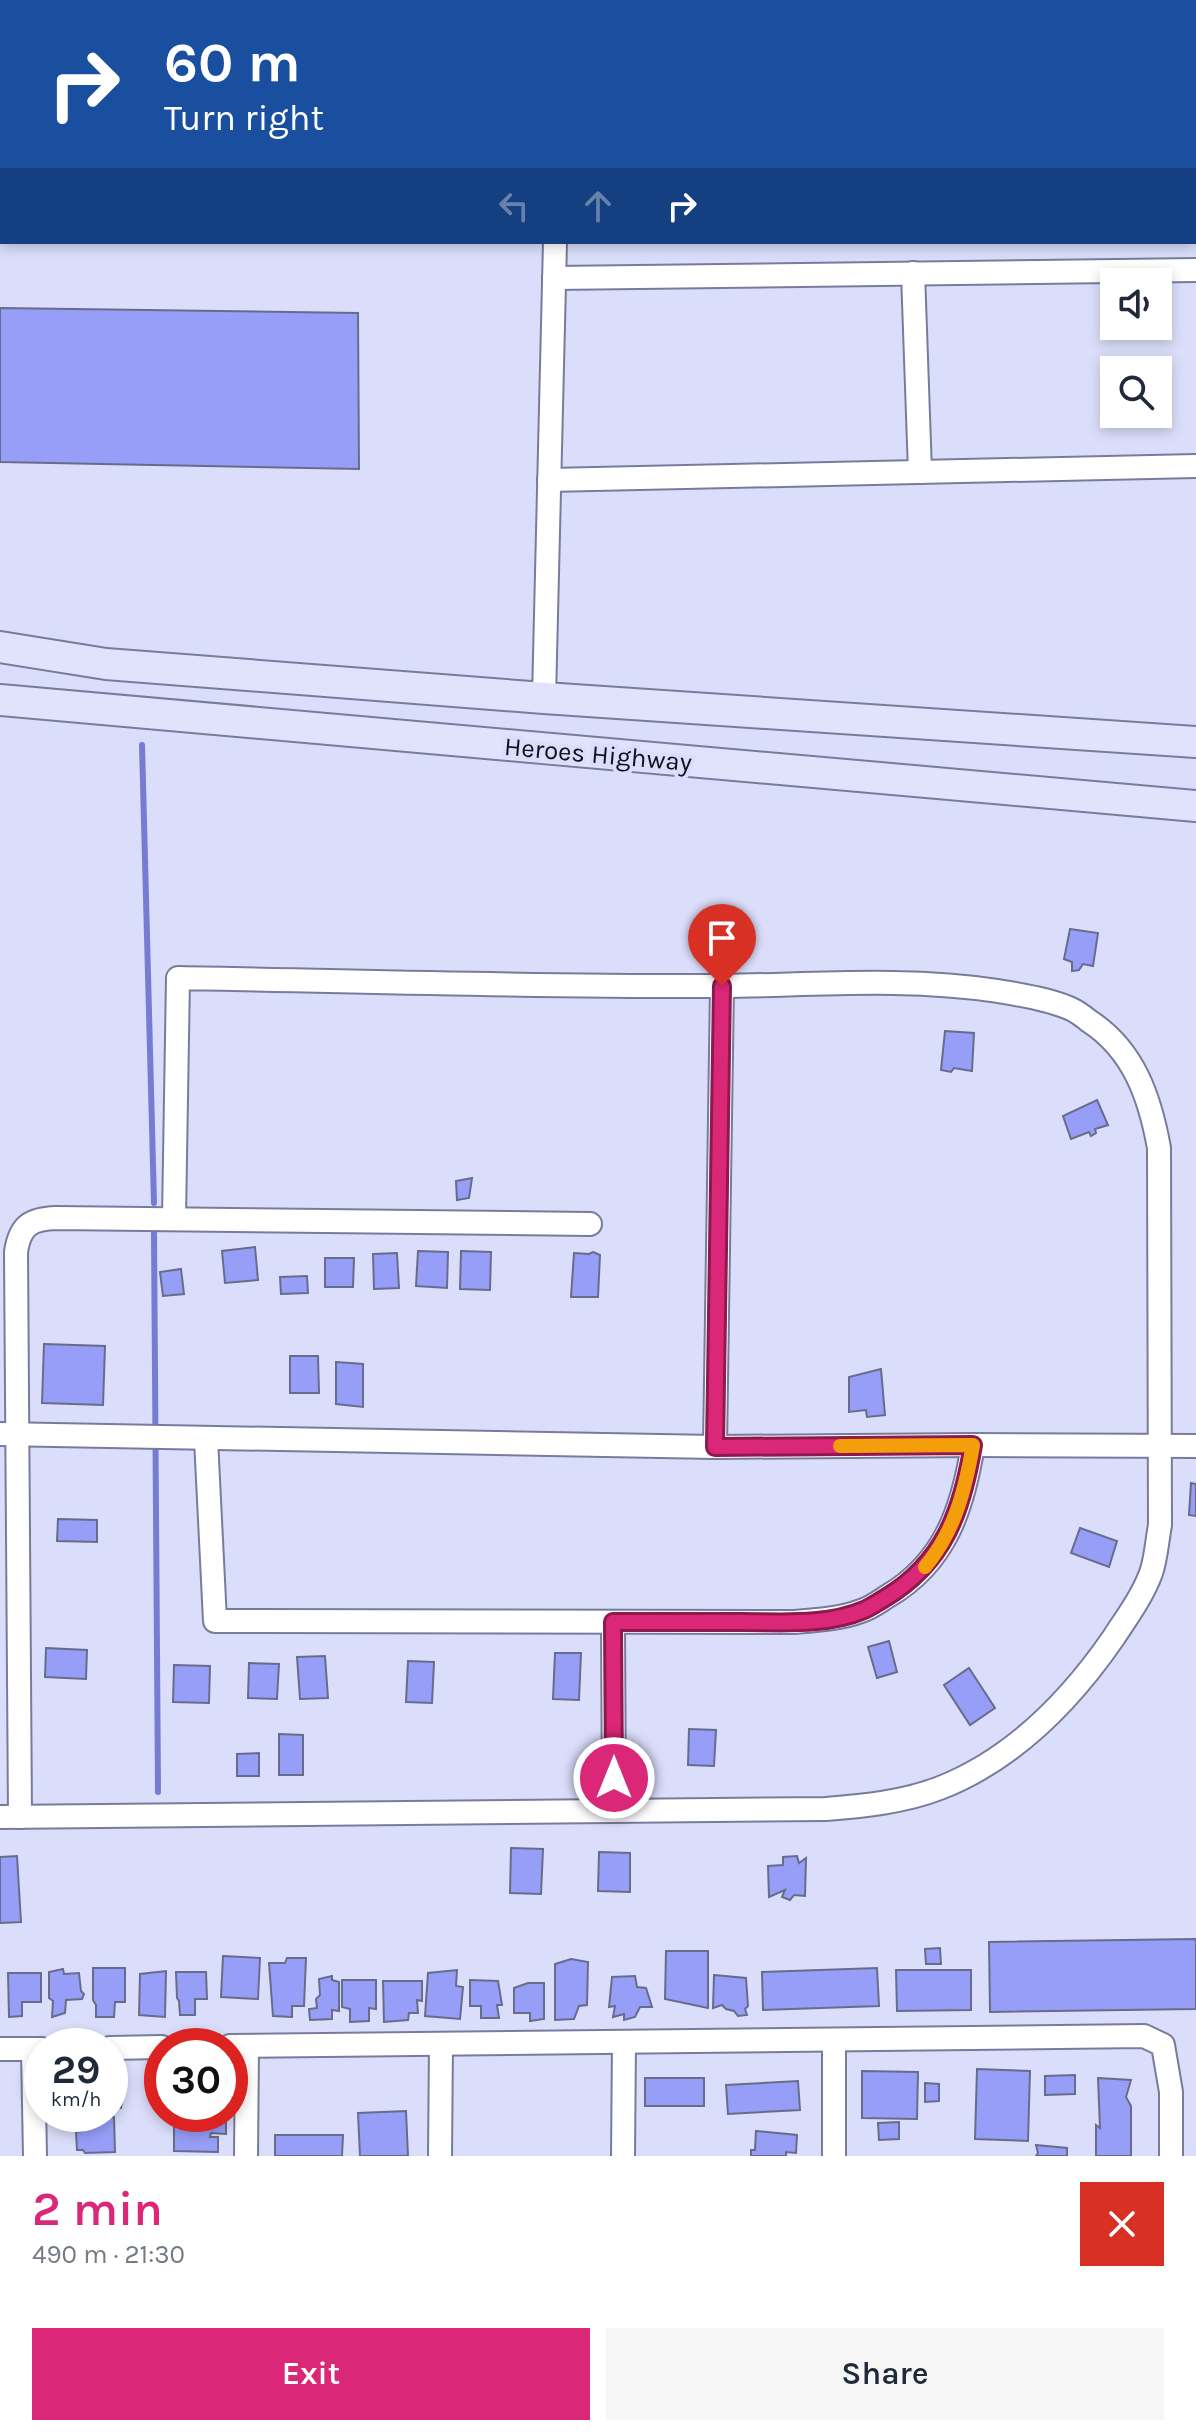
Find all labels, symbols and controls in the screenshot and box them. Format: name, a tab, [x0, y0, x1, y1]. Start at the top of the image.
text: 60 m	[164, 30, 301, 95]
icon: right	[32, 32, 136, 136]
text: Turn right	[164, 97, 324, 139]
icon: left	[492, 184, 536, 228]
icon: ahead	[576, 184, 620, 228]
icon: right	[660, 184, 704, 228]
map controls	[1100, 268, 1172, 428]
button: sound	[1100, 268, 1172, 340]
button: search	[1100, 356, 1172, 428]
street label: Heroes Highway	[503, 731, 693, 778]
pin	[688, 904, 756, 986]
icon: arrive	[700, 916, 744, 960]
position arrow	[572, 1736, 656, 1820]
speed limit sign: 30	[144, 2028, 248, 2132]
text: 29	[52, 2046, 100, 2093]
text: km/h	[51, 2088, 101, 2111]
text: 2 min	[32, 2181, 163, 2237]
button: close	[1080, 2182, 1164, 2266]
text: 490 m · 21:30	[32, 2239, 185, 2270]
button: Exit	[32, 2328, 590, 2420]
button: Share	[606, 2328, 1164, 2420]

